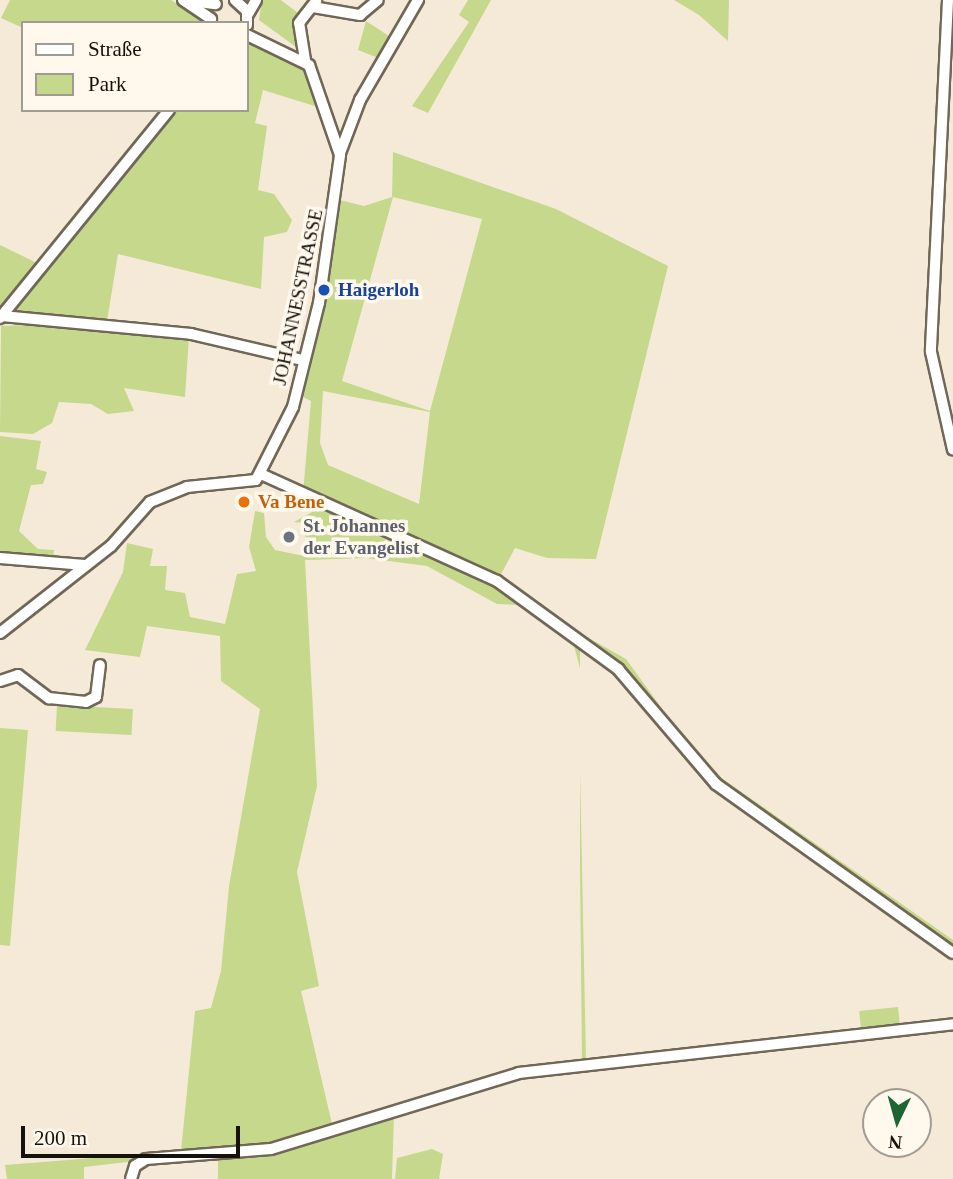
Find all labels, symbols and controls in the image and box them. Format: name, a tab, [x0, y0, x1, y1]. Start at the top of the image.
legend	[21, 21, 248, 112]
text: Straße	[88, 37, 142, 61]
text: Park	[88, 72, 127, 96]
street label: JOHANNESSTRASSE	[268, 207, 328, 387]
place label: Haigerloh	[338, 279, 419, 301]
marker: Haigerloh	[316, 282, 332, 298]
place label: Va Bene	[258, 491, 324, 513]
marker: Va Bene	[236, 494, 252, 510]
place label: St. Johannes der Evangelist	[303, 515, 420, 559]
marker: St. Johannes der Evangelist	[281, 529, 297, 545]
north arrow	[862, 1088, 932, 1158]
scale bar	[24, 1112, 243, 1156]
text: 200 m	[34, 1126, 87, 1150]
text: N	[888, 1131, 903, 1153]

